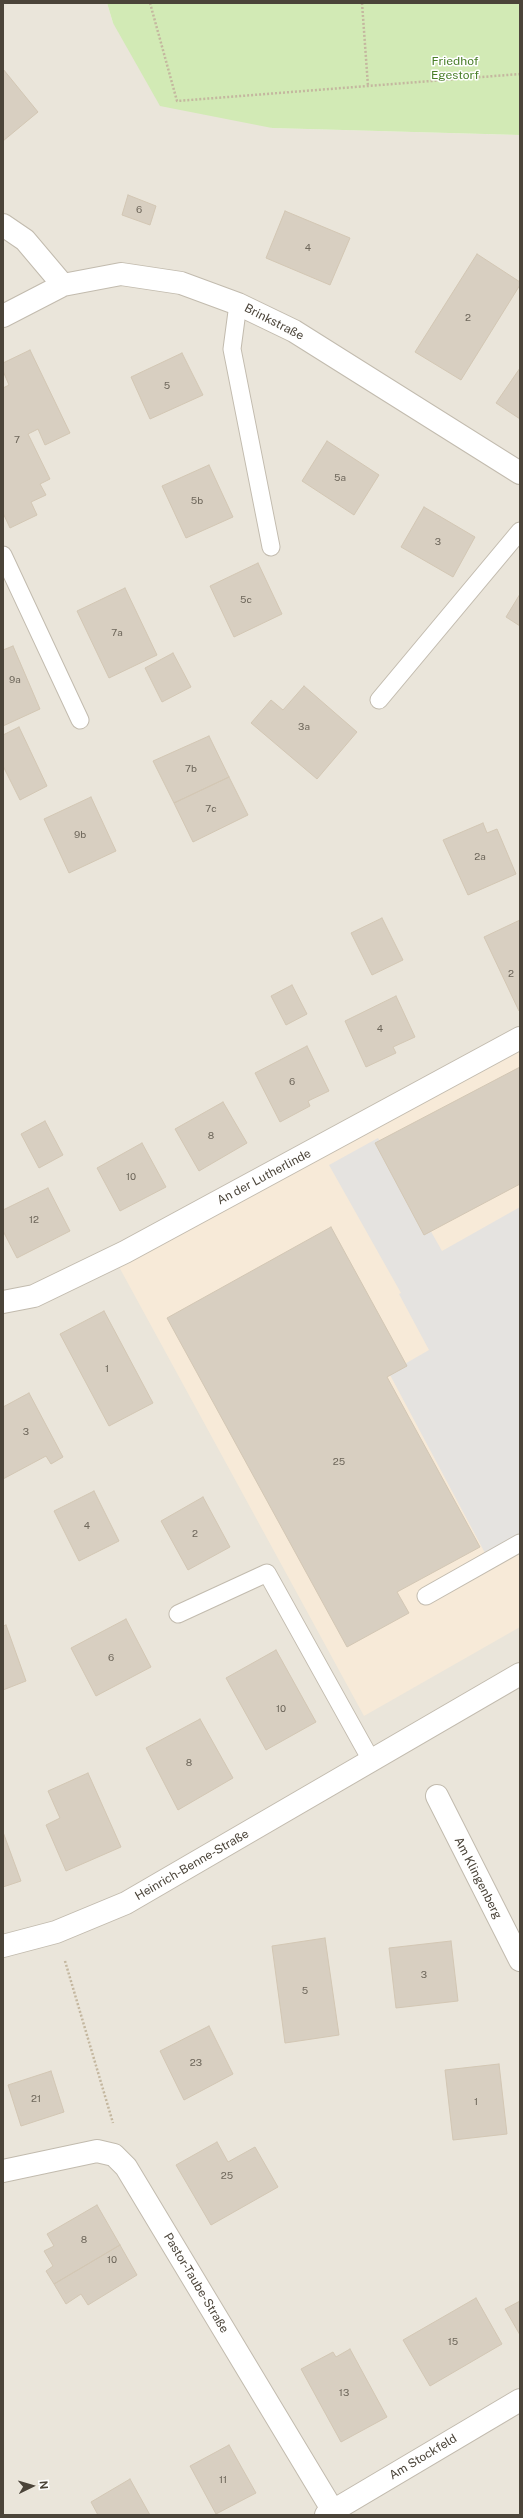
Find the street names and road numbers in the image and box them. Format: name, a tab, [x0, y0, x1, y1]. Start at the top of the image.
street label: Brinkstraße	[242, 301, 306, 343]
street label: An der Lutherlinde	[215, 1146, 313, 1208]
street label: Heinrich-Benne-Straße	[133, 1827, 251, 1903]
street label: Am Klingenberg	[451, 1834, 505, 1922]
street label: Pastor-Taube-Straße	[160, 2230, 232, 2336]
street label: Am Stockfeld	[387, 2431, 459, 2483]

